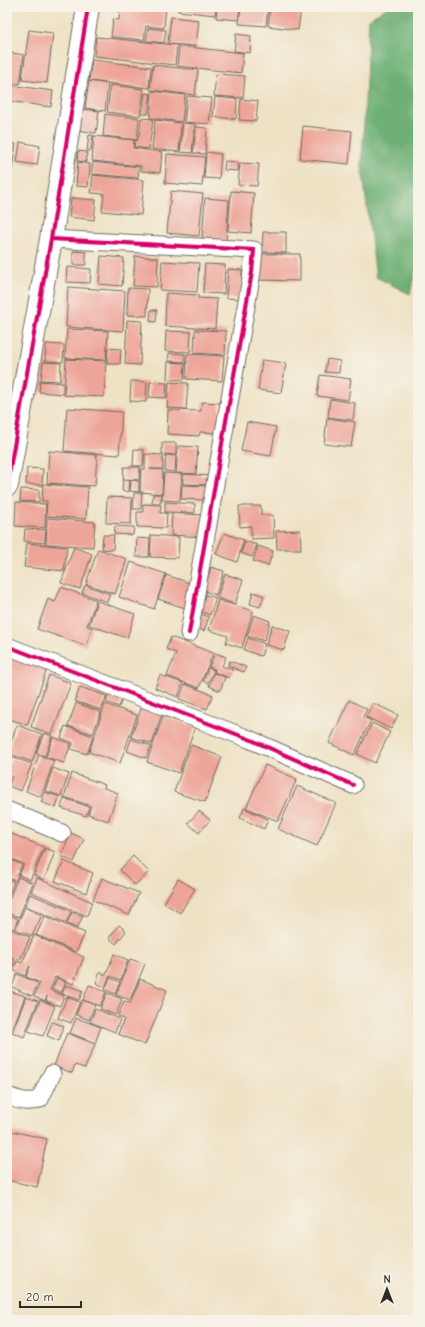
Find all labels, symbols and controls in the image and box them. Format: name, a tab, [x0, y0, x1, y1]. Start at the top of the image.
north arrow	[367, 1269, 407, 1309]
text: N	[383, 1273, 391, 1286]
scale bar	[20, 1283, 81, 1309]
text: 20 m	[26, 1290, 54, 1304]

